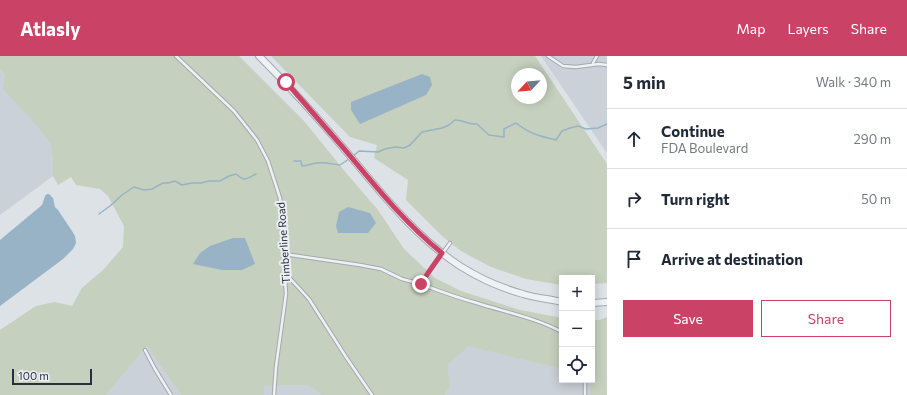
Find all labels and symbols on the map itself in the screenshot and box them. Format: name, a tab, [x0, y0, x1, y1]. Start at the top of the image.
north arrow	[511, 68, 547, 104]
route start	[277, 73, 295, 91]
street label: Timberline Road	[274, 202, 292, 284]
route end	[412, 275, 430, 293]
scale bar	[12, 367, 92, 386]

